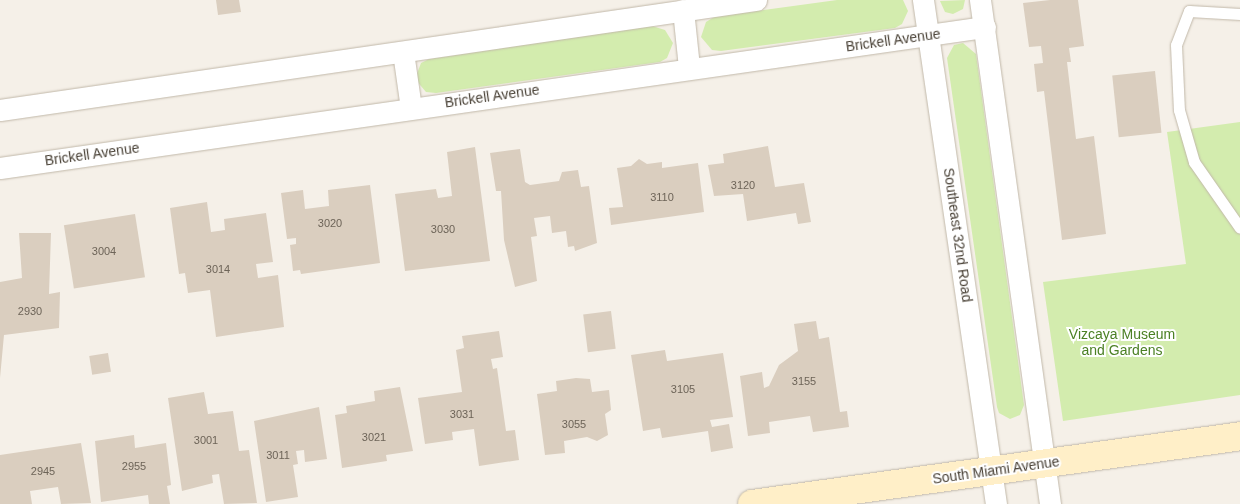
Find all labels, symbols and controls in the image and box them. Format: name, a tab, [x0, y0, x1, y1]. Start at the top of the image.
street label: Brickell Avenue	[844, 25, 942, 55]
street label: Brickell Avenue	[443, 81, 541, 111]
street label: Brickell Avenue	[43, 139, 141, 169]
street label: Southeast 32nd Road	[940, 167, 976, 303]
house number: 3120	[731, 178, 755, 192]
house number: 3110	[650, 190, 674, 204]
house number: 3020	[318, 216, 342, 230]
house number: 3030	[431, 222, 455, 236]
house number: 3004	[92, 244, 116, 258]
house number: 3014	[206, 262, 230, 276]
house number: 2930	[18, 304, 42, 318]
park label: Vizcaya Museum and Gardens	[1069, 326, 1175, 358]
house number: 3155	[792, 374, 816, 388]
house number: 3105	[671, 382, 695, 396]
house number: 3031	[450, 407, 474, 421]
house number: 3055	[562, 417, 586, 431]
house number: 3021	[362, 430, 386, 444]
house number: 3001	[194, 433, 218, 447]
house number: 3011	[266, 448, 290, 462]
street label: South Miami Avenue	[931, 453, 1061, 487]
house number: 2955	[122, 459, 146, 473]
house number: 2945	[31, 464, 55, 478]

